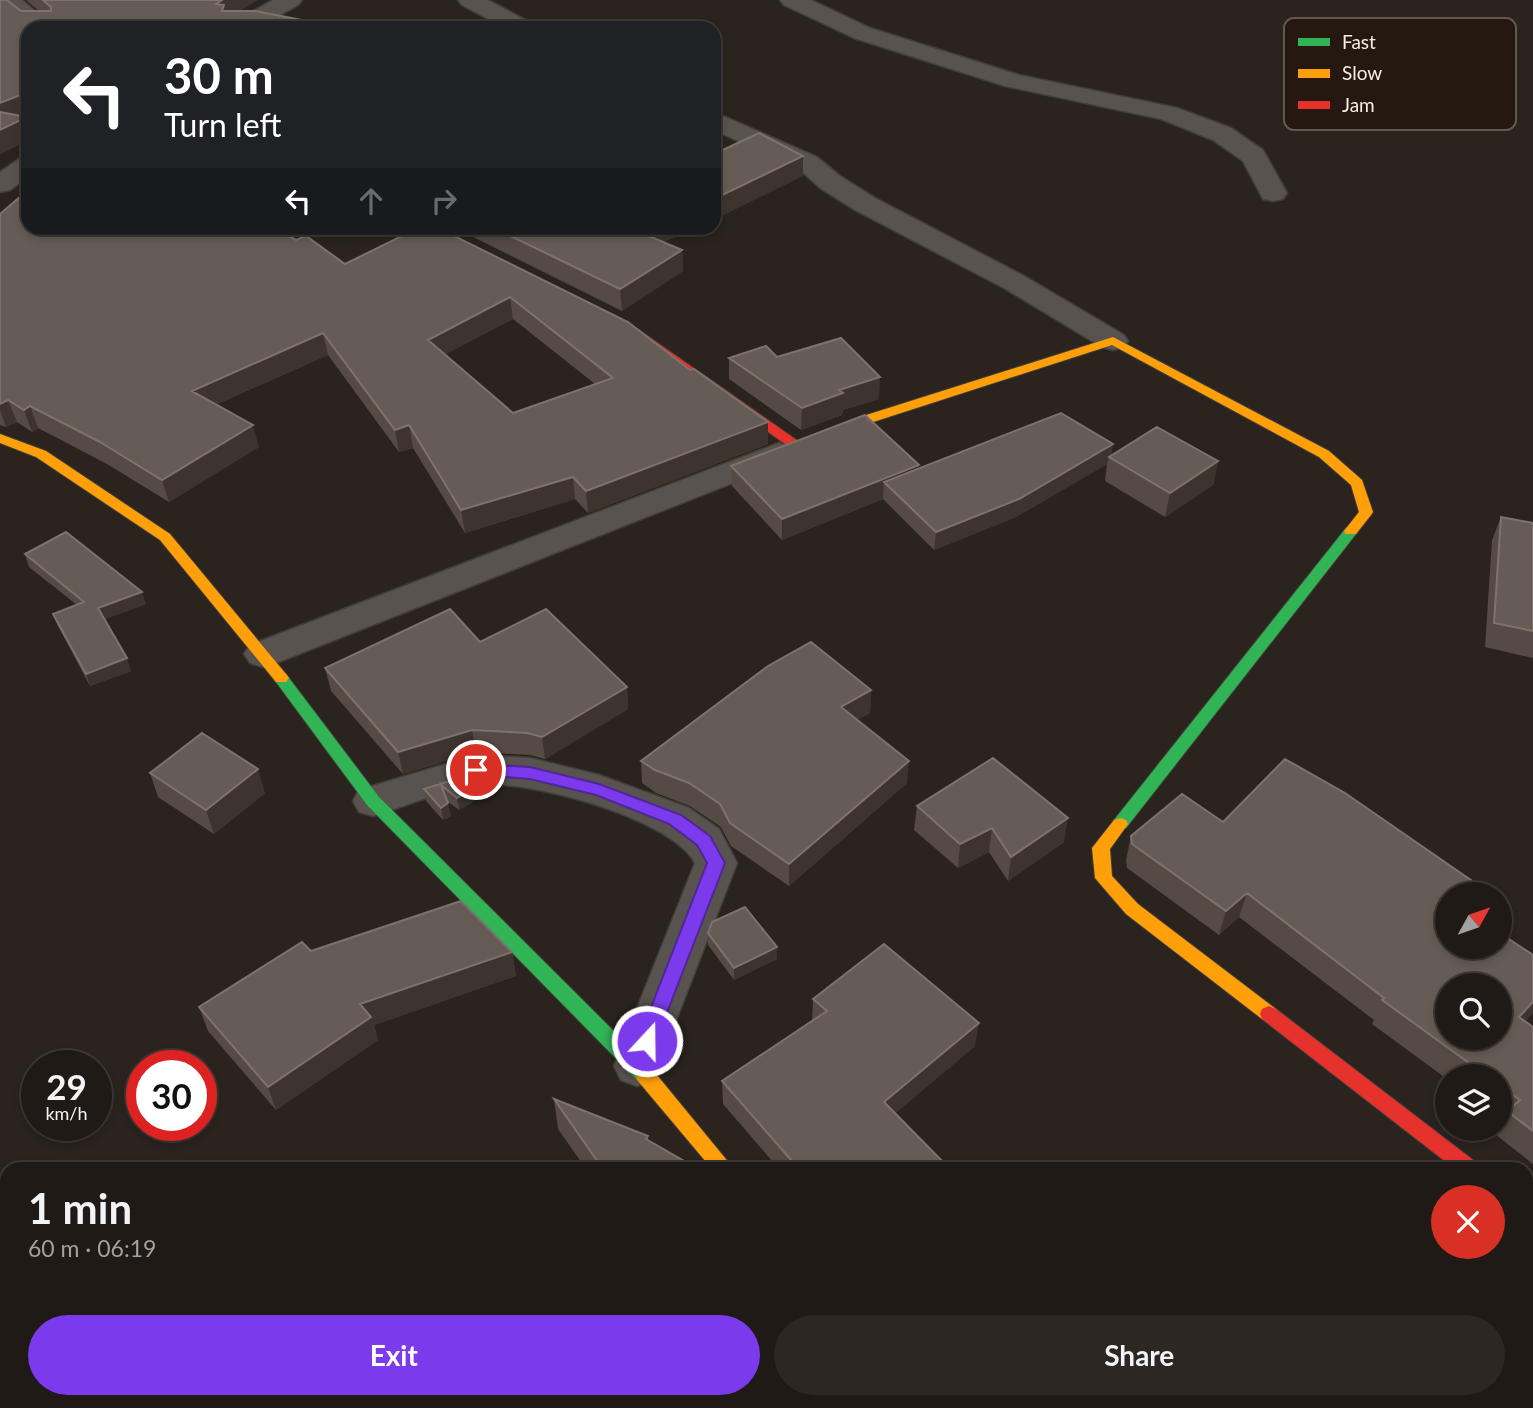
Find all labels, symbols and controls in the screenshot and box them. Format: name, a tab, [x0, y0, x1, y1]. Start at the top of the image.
legend	[1284, 18, 1516, 130]
text: Fast	[1342, 30, 1376, 53]
text: 30 m	[164, 46, 274, 104]
icon: left	[49, 49, 140, 140]
text: Slow	[1342, 61, 1382, 84]
text: Jam	[1342, 93, 1375, 116]
text: Turn left	[164, 105, 281, 144]
icon: left	[279, 182, 317, 220]
icon: ahead	[352, 182, 390, 220]
icon: right	[425, 182, 463, 220]
pin	[446, 740, 506, 800]
icon: arrive	[457, 751, 495, 789]
north arrow	[1435, 882, 1512, 959]
map controls	[1435, 882, 1512, 1141]
button: search	[1435, 973, 1512, 1050]
position arrow	[610, 1004, 684, 1078]
speed limit sign: 30	[126, 1050, 217, 1141]
button: layers	[1435, 1064, 1512, 1141]
text: 29	[46, 1065, 87, 1107]
text: km/h	[45, 1102, 88, 1124]
text: 1 min	[28, 1183, 132, 1233]
button: close	[1431, 1185, 1505, 1259]
text: 60 m · 06:19	[28, 1234, 156, 1262]
button: Exit	[28, 1315, 760, 1395]
button: Share	[774, 1315, 1505, 1395]

